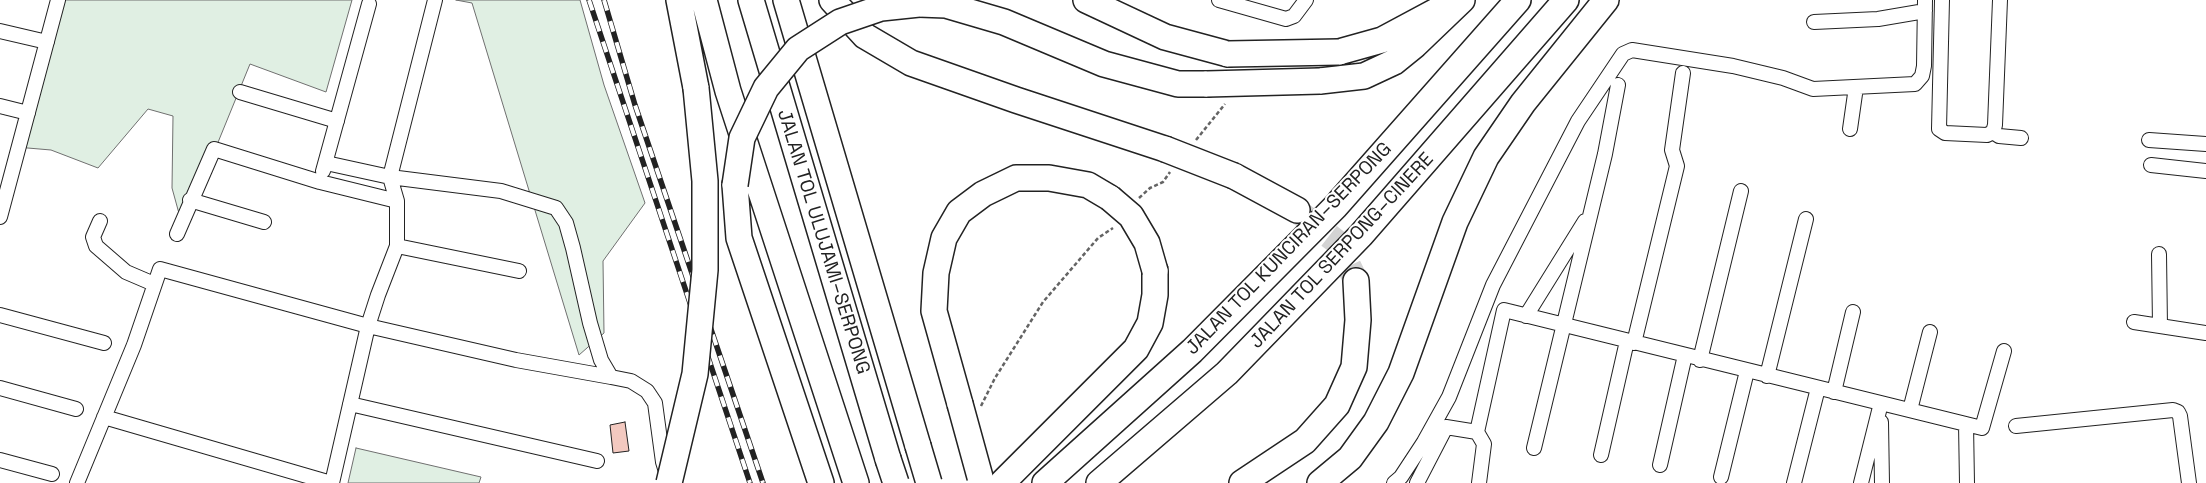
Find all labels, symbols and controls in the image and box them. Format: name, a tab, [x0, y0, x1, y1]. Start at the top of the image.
street label: JALAN TOL ULUJAMI–SERPONG	[772, 107, 874, 377]
street label: JALAN TOL KUNCIRAN–SERPONG	[1181, 138, 1397, 360]
street label: JALAN TOL SERPONG–CINERE	[1245, 148, 1439, 354]

